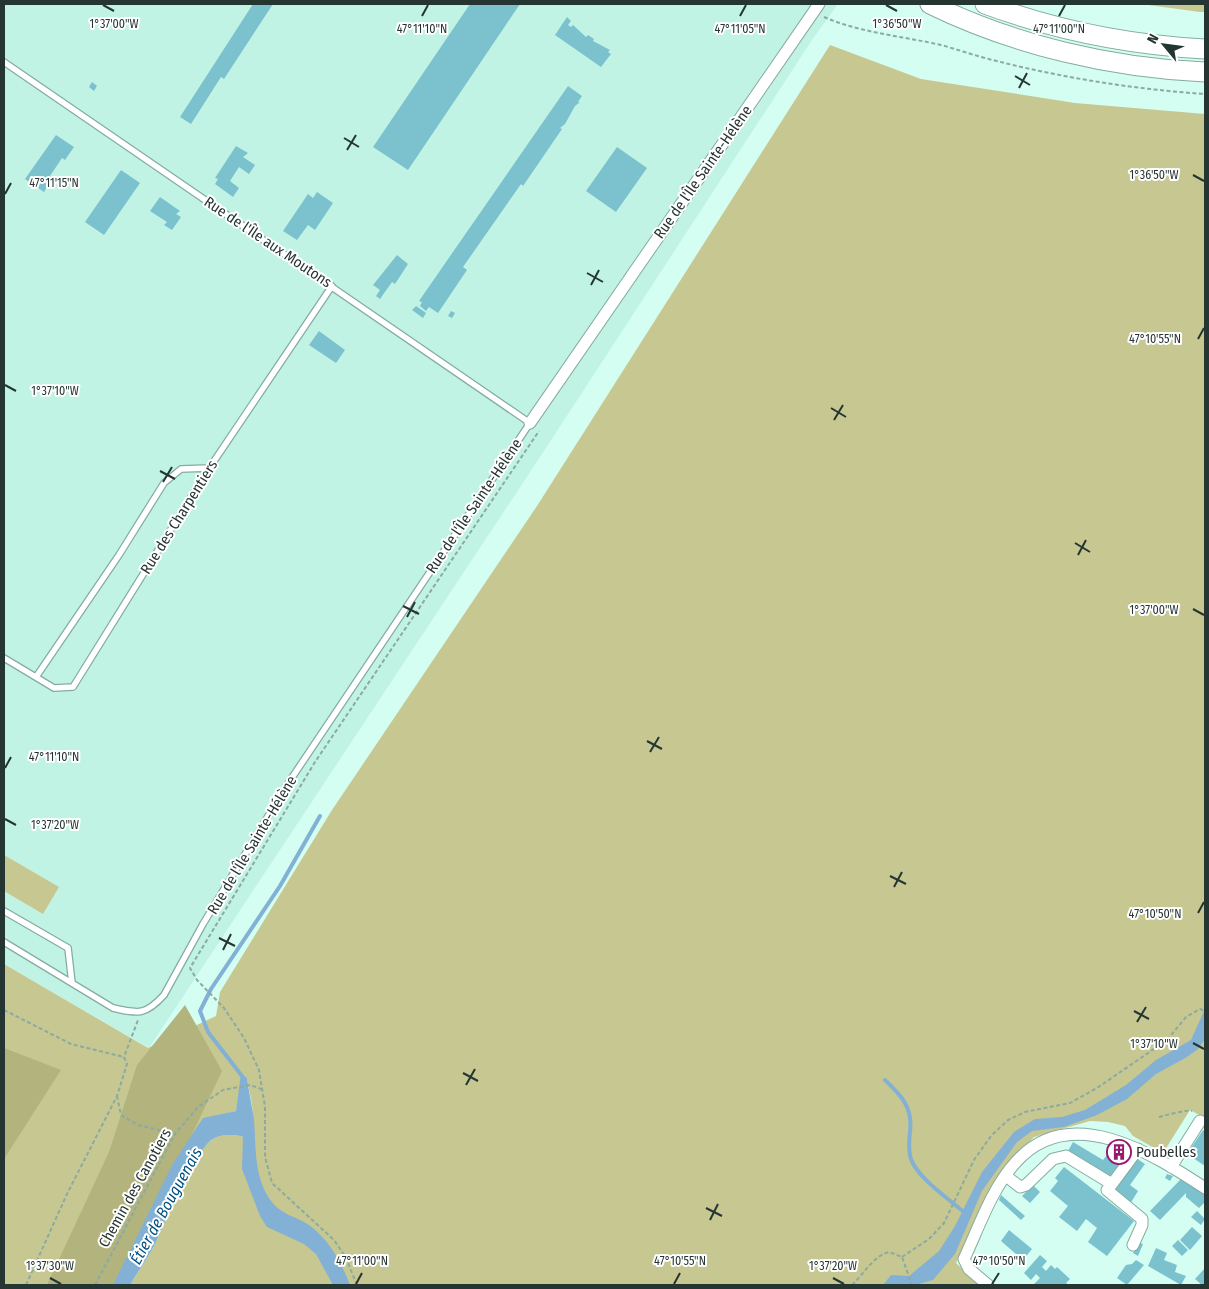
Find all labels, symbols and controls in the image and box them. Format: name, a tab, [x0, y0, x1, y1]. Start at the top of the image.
text: 1°37'00"W	[90, 17, 138, 31]
text: 1°36'50"W	[872, 17, 922, 31]
north arrow	[1139, 20, 1189, 70]
text: 47°11'10"N	[397, 22, 447, 36]
text: 47°11'05"N	[715, 22, 765, 36]
text: 47°11'00"N	[1033, 22, 1085, 36]
text: N	[1144, 31, 1163, 47]
street label: Rue de l'Île Sainte-Hélène	[650, 102, 756, 242]
text: 1°36'50"W	[1129, 168, 1179, 182]
text: 47°11'15"N	[29, 176, 79, 190]
street label: Rue de l'Île aux Moutons	[201, 193, 335, 291]
text: 47°10'55"N	[1129, 332, 1181, 346]
text: 1°37'10"W	[31, 384, 79, 398]
street label: Rue de l'Île Sainte-Hélène	[422, 435, 526, 577]
street label: Rue des Charpentiers	[137, 457, 221, 577]
text: 1°37'00"W	[1130, 603, 1178, 617]
text: 47°11'10"N	[29, 750, 79, 764]
street label: Rue de l'Île Sainte-Hélène	[203, 772, 301, 918]
text: 1°37'20"W	[31, 818, 79, 832]
text: 47°10'50"N	[1129, 907, 1181, 921]
text: 1°37'10"W	[1130, 1037, 1178, 1051]
street label: Chemin des Canotiers	[95, 1125, 175, 1251]
building icon: Poubelles	[1106, 1139, 1132, 1165]
place label: Poubelles	[1136, 1143, 1196, 1161]
water label: Étier de Bouguenais	[125, 1144, 206, 1268]
text: 47°11'00"N	[336, 1254, 388, 1268]
text: 47°10'55"N	[654, 1254, 706, 1268]
text: 47°10'50"N	[973, 1254, 1025, 1268]
text: 1°37'30"W	[26, 1259, 74, 1273]
text: 1°37'20"W	[809, 1259, 857, 1273]

